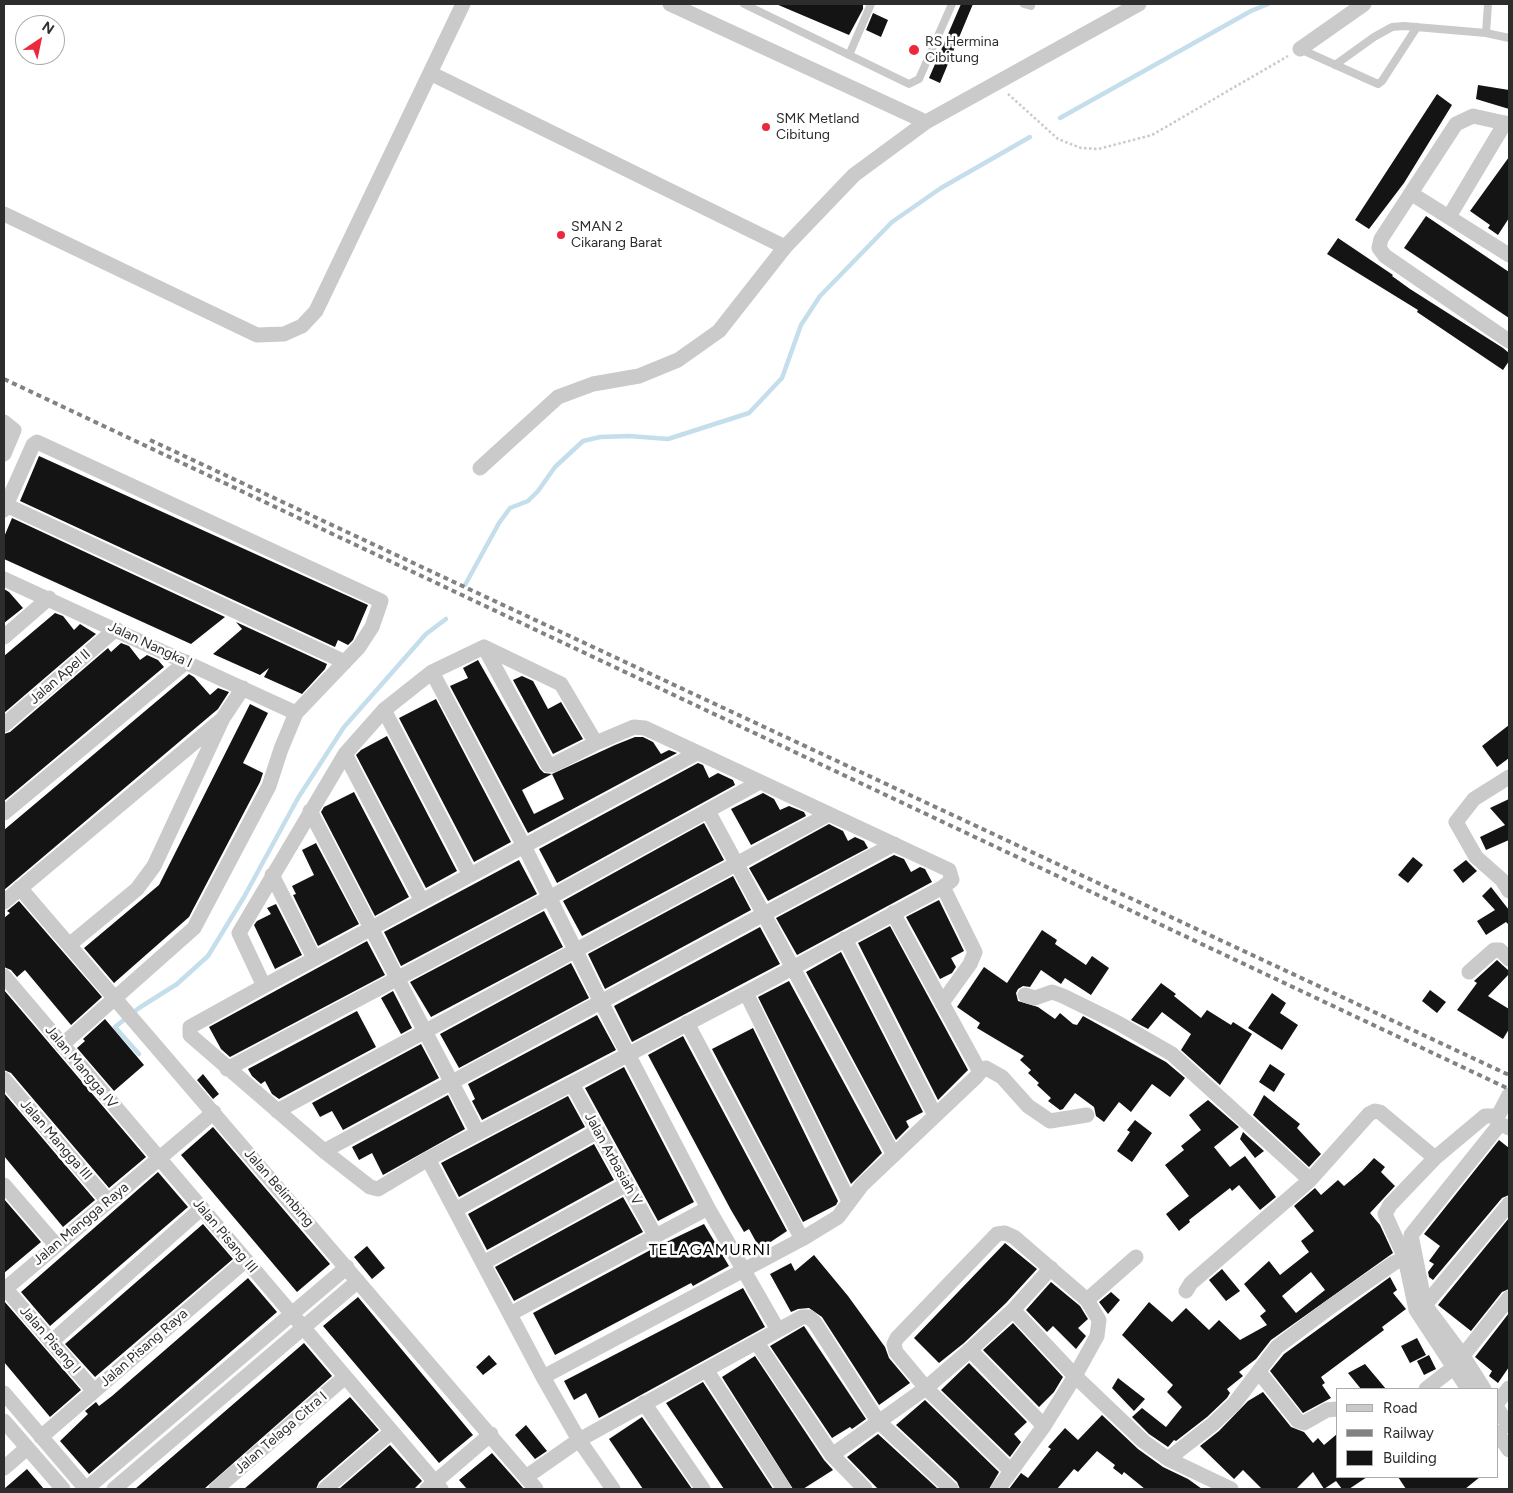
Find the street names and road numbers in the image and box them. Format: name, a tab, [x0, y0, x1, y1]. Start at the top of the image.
street label: Jalan Nangka I	[105, 618, 195, 672]
street label: Jalan Apel II	[26, 646, 94, 708]
street label: Jalan Mangga IV	[41, 1022, 121, 1112]
street label: Jalan Mangga III	[17, 1096, 95, 1184]
street label: Jalan Arbasiah V	[581, 1110, 645, 1208]
street label: Jalan Belimbing	[241, 1146, 317, 1230]
street label: Jalan Mangga Raya	[30, 1179, 132, 1269]
street label: Jalan Pisang III	[189, 1195, 261, 1277]
street label: Jalan Pisang I	[16, 1303, 84, 1377]
street label: Jalan Pisang Raya	[97, 1305, 191, 1391]
street label: Jalan Telaga Citra I	[231, 1388, 331, 1478]

